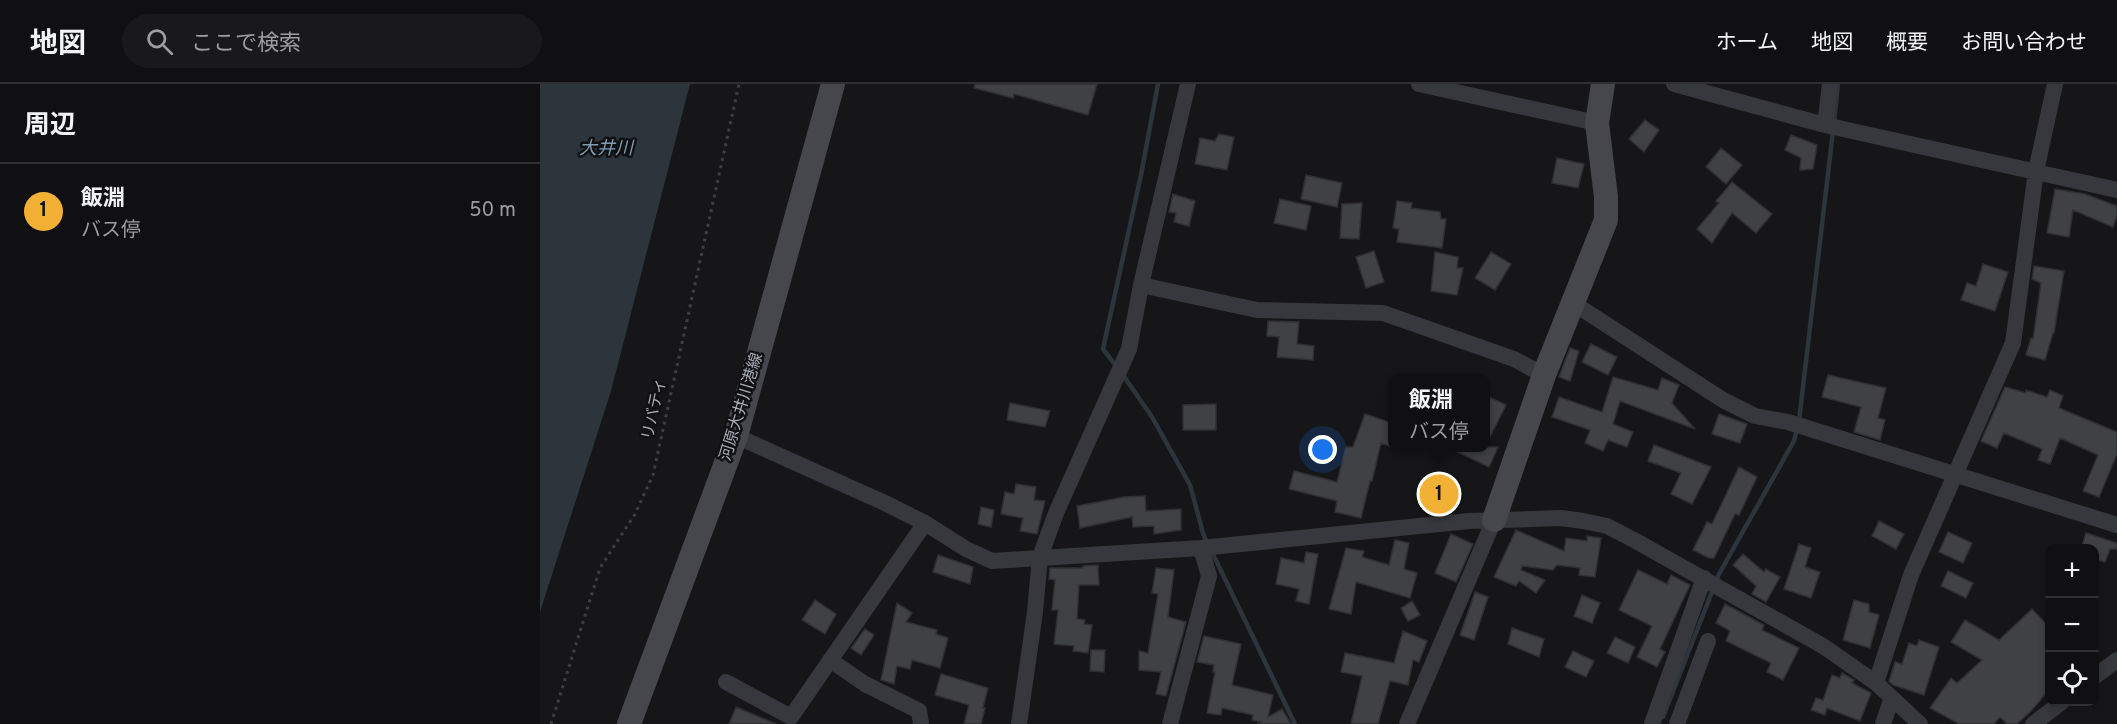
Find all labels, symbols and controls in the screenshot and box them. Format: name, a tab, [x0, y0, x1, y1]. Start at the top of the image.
search box	[122, 14, 542, 68]
icon: search	[143, 25, 176, 58]
text: 地図	[30, 27, 86, 63]
text: ホーム	[1716, 30, 1778, 57]
text: 地図	[1811, 30, 1853, 57]
text: 概要	[1886, 30, 1928, 57]
text: お問い合わせ	[1961, 30, 2087, 57]
text: ここで検索	[191, 31, 301, 58]
text: 周辺	[24, 110, 76, 143]
water label: 大井川	[579, 138, 635, 161]
text: 飯淵	[81, 186, 125, 213]
text: 1	[40, 198, 48, 224]
text: 50 m	[469, 198, 516, 224]
text: バス停	[81, 218, 141, 244]
street label: 河原大井川港線	[716, 351, 768, 463]
popup	[1388, 374, 1490, 452]
street label: リバティ	[639, 376, 671, 442]
text: 飯淵	[1409, 388, 1453, 415]
text: バス停	[1409, 420, 1469, 446]
your location	[1308, 435, 1337, 464]
pin: 1	[1420, 472, 1458, 516]
map controls	[2045, 544, 2099, 706]
button: +	[2045, 544, 2099, 598]
button: −	[2045, 598, 2099, 652]
button: locate	[2045, 652, 2099, 706]

